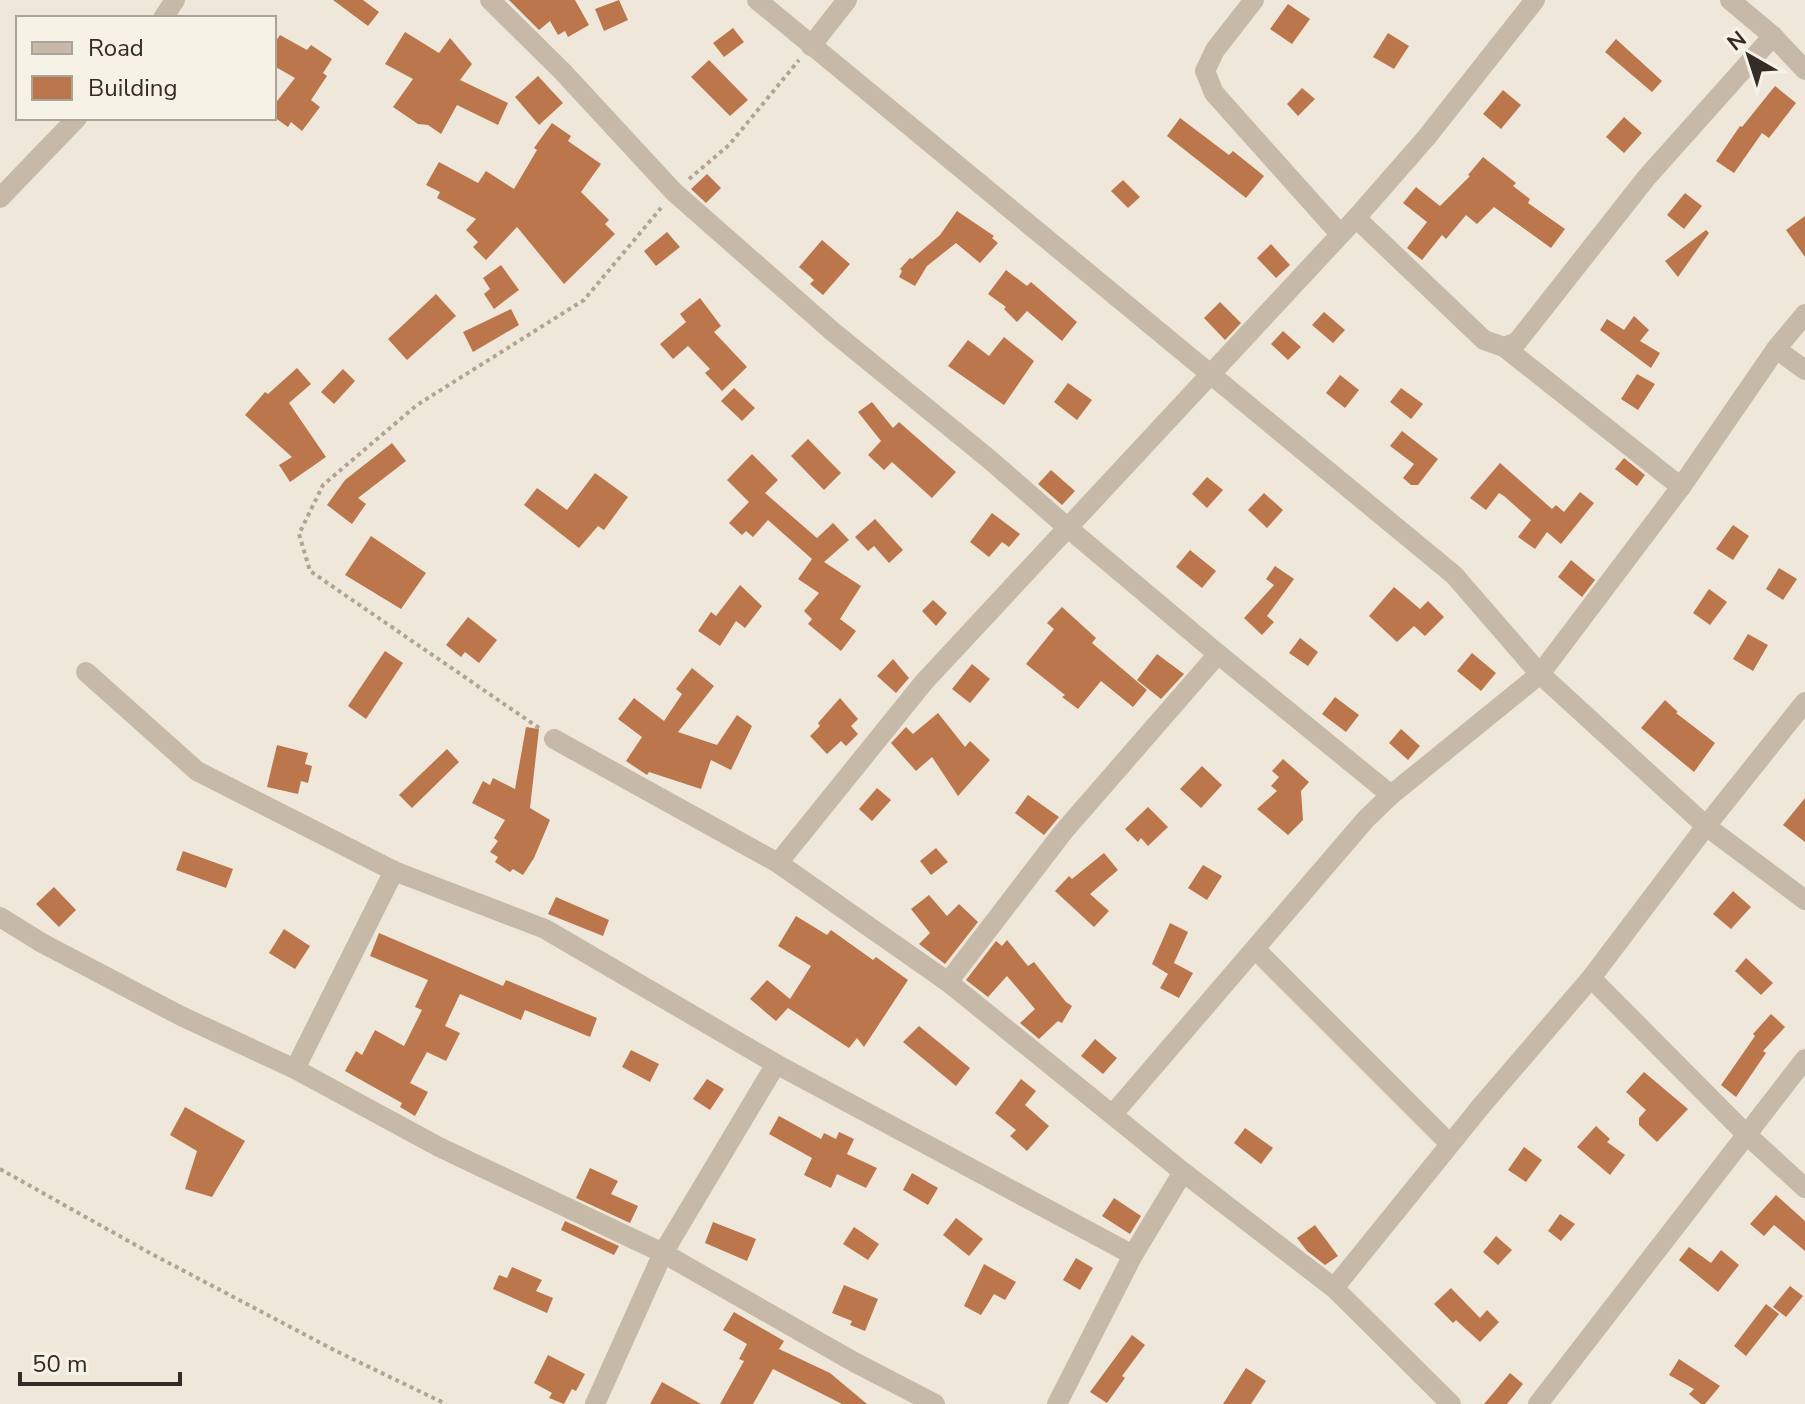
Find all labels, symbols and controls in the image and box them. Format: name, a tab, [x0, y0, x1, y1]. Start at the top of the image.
legend	[16, 16, 276, 120]
north arrow	[1709, 16, 1789, 96]
text: N	[1721, 24, 1753, 58]
text: Road	[88, 32, 144, 64]
text: Building	[88, 72, 178, 104]
scale bar	[20, 1336, 180, 1386]
text: 50 m	[32, 1348, 88, 1380]

